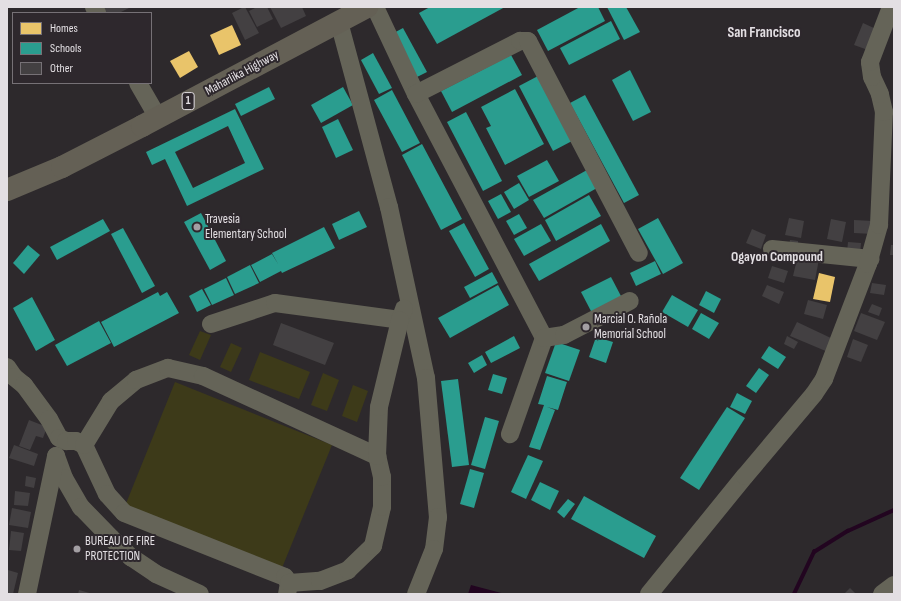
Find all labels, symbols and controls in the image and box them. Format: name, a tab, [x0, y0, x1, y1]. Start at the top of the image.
legend	[12, 12, 152, 84]
text: Homes	[50, 21, 78, 36]
district label: San Francisco	[727, 24, 801, 42]
text: Schools	[50, 41, 82, 56]
street label: Maharlika Highway	[203, 47, 281, 99]
text: Other	[50, 61, 73, 76]
road number: 1	[181, 91, 195, 111]
place label: Travesia Elementary School	[205, 212, 287, 243]
marker: Travesia Elementary School	[192, 222, 202, 232]
district label: Ogayon Compound	[731, 249, 823, 265]
place label: Marcial O. Rañola Memorial School	[594, 312, 667, 343]
marker: Marcial O. Rañola Memorial School	[581, 322, 591, 332]
place label: BUREAU OF FIRE PROTECTION	[85, 534, 155, 565]
marker: BUREAU OF FIRE PROTECTION	[72, 544, 82, 554]

